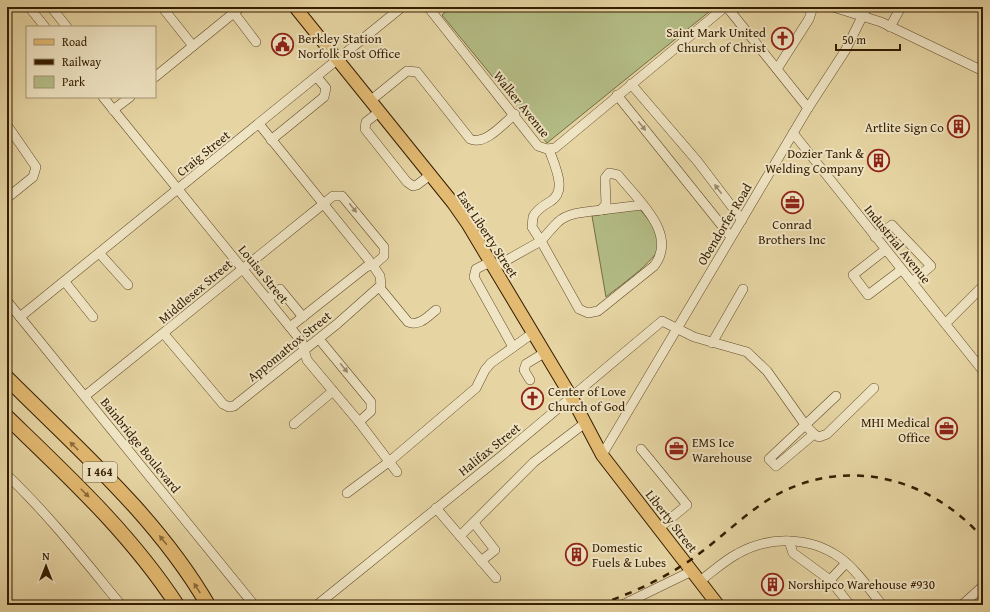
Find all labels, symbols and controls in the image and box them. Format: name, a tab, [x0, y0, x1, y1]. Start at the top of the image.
place label: Saint Mark United Church of Christ	[666, 23, 766, 57]
legend	[26, 26, 156, 98]
church icon: Saint Mark United Church of Christ	[769, 26, 795, 52]
scale bar	[836, 26, 900, 52]
place label: Berkley Station Norfolk Post Office	[298, 29, 400, 63]
text: 50 m	[842, 31, 866, 48]
public building icon: Berkley Station Norfolk Post Office	[269, 32, 295, 58]
text: Road	[62, 33, 88, 50]
text: Railway	[62, 53, 101, 70]
street label: Walker Avenue	[489, 67, 554, 142]
text: Park	[62, 73, 86, 90]
building icon: Artlite Sign Co	[946, 114, 972, 140]
place label: Artlite Sign Co	[865, 118, 944, 137]
one-way arrow	[637, 120, 646, 131]
street label: Craig Street	[172, 126, 235, 181]
place label: Dozier Tank & Welding Company	[765, 144, 865, 178]
building icon: Dozier Tank & Welding Company	[866, 147, 892, 173]
street label: Obendorfer Road	[692, 180, 756, 269]
one-way arrow	[715, 184, 723, 194]
street label: East Liberty Street	[452, 187, 523, 282]
office icon: Conrad Brothers Inc	[779, 189, 805, 215]
street label: Industrial Avenue	[860, 201, 935, 288]
one-way arrow	[348, 202, 357, 213]
place label: Conrad Brothers Inc	[758, 215, 826, 249]
street label: Louisa Street	[234, 241, 293, 308]
street label: Middlesex Street	[154, 254, 237, 328]
street label: Appomattox Street	[243, 306, 336, 386]
one-way arrow	[340, 363, 349, 374]
place label: Center of Love Church of God	[548, 382, 626, 416]
church icon: Center of Love Church of God	[519, 385, 545, 411]
street label: Bainbridge Boulevard	[96, 394, 185, 497]
place label: MHI Medical Office	[861, 413, 930, 447]
office icon: MHI Medical Office	[933, 416, 959, 442]
street label: Halifax Street	[454, 418, 525, 480]
place label: EMS Ice Warehouse	[692, 433, 752, 467]
office icon: EMS Ice Warehouse	[663, 436, 689, 462]
one-way arrow	[69, 441, 79, 450]
road number: I 464	[83, 462, 117, 482]
street label: Liberty Street	[641, 486, 702, 557]
one-way arrow	[80, 488, 89, 498]
one-way arrow	[159, 535, 168, 546]
place label: Domestic Fuels & Lubes	[592, 538, 666, 572]
building icon: Domestic Fuels & Lubes	[563, 541, 589, 567]
north arrow	[26, 546, 66, 586]
text: N	[42, 548, 50, 564]
building icon: Norshipco Warehouse #930	[759, 571, 785, 597]
place label: Norshipco Warehouse #930	[788, 575, 935, 594]
one-way arrow	[194, 582, 201, 594]

